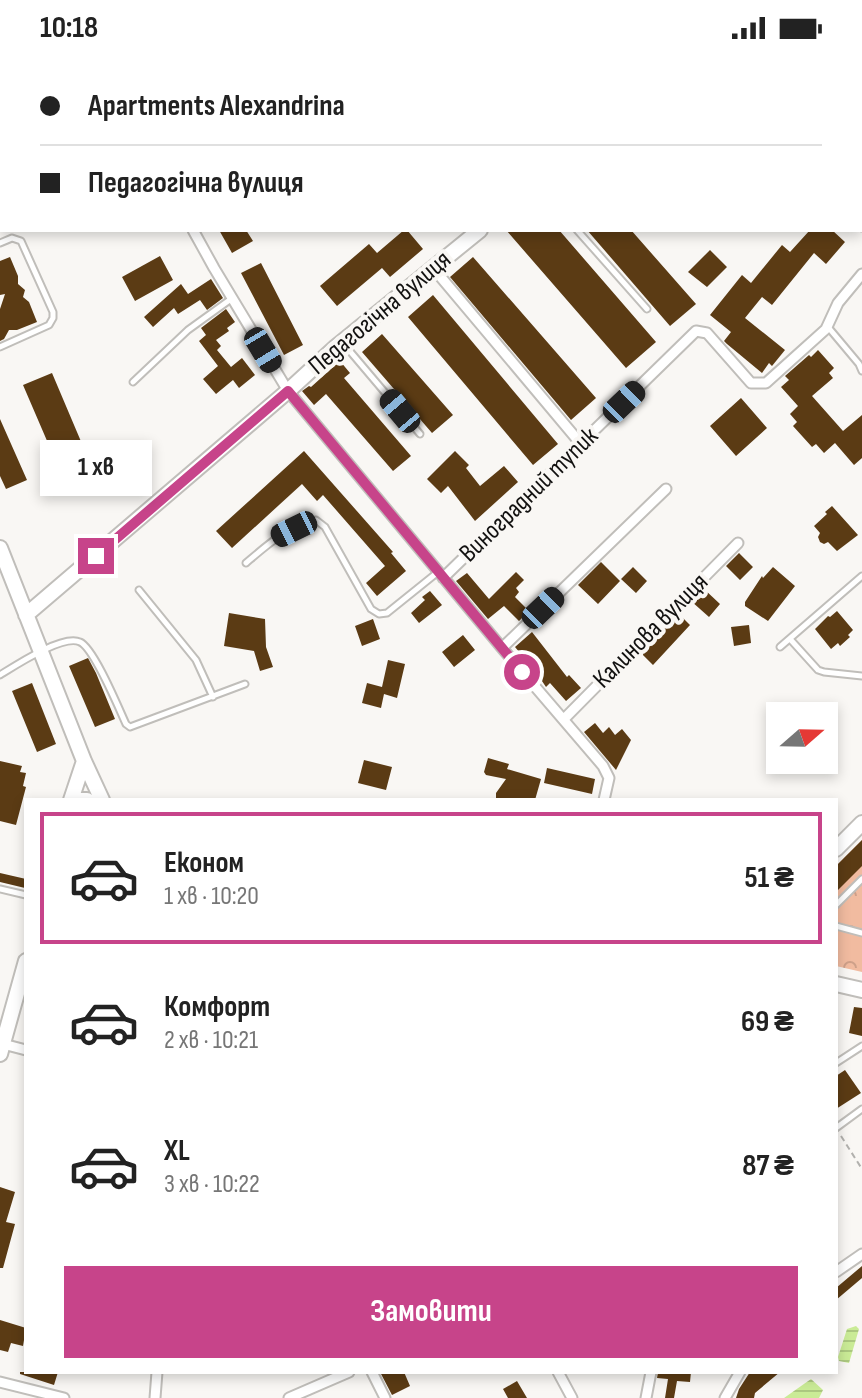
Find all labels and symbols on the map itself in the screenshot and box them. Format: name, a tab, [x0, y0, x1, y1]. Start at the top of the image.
street label: Педагогічна вулиця	[302, 244, 458, 382]
car	[240, 323, 286, 377]
car	[598, 377, 650, 427]
car	[375, 385, 425, 437]
street label: Виноградний тупик	[453, 421, 605, 569]
callout: 1 хв	[40, 440, 152, 496]
car	[267, 508, 321, 550]
route end	[78, 538, 114, 574]
street label: Калинова вулиця	[587, 567, 715, 695]
car	[517, 583, 569, 633]
route start	[504, 654, 540, 690]
north arrow	[766, 702, 838, 774]

